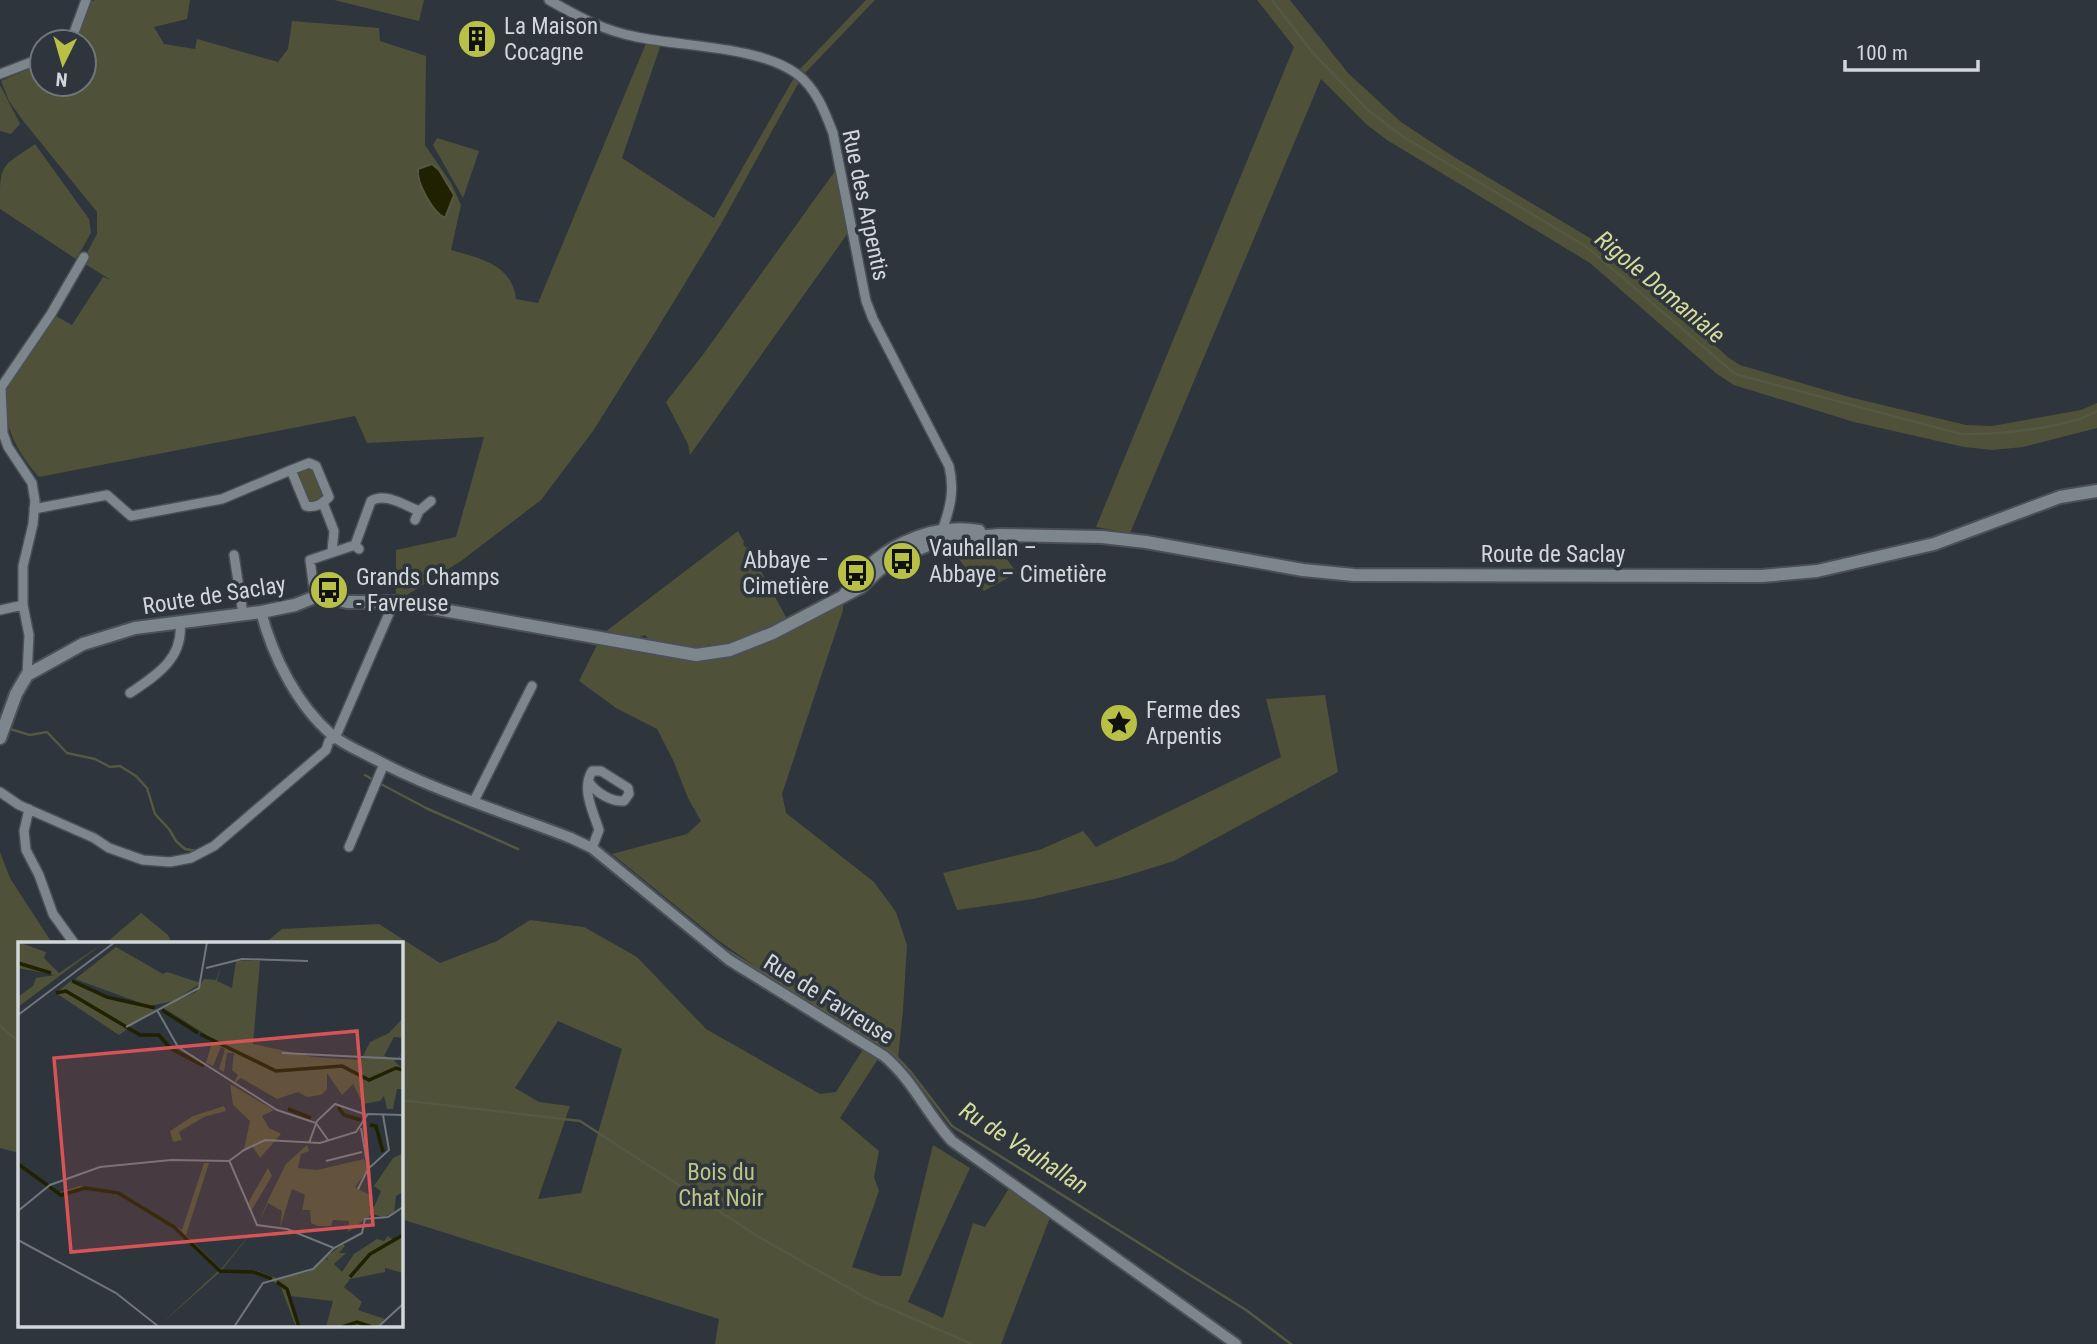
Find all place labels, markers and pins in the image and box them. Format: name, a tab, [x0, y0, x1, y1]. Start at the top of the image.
place label: La Maison Cocagne	[504, 13, 598, 66]
building icon: La Maison Cocagne	[456, 18, 498, 60]
place label: Vauhallan – Abbaye – Cimetière	[929, 535, 1107, 588]
bus stop icon: Vauhallan – Abbaye – Cimetière	[881, 540, 923, 582]
place label: Abbaye – Cimetière	[742, 547, 829, 600]
bus stop icon: Abbaye – Cimetière	[835, 552, 877, 594]
place label: Grands Champs - Favreuse	[356, 564, 500, 617]
bus stop icon: Grands Champs - Favreuse	[308, 569, 350, 611]
place label: Ferme des Arpentis	[1146, 697, 1241, 750]
place icon: Ferme des Arpentis	[1098, 702, 1140, 744]

